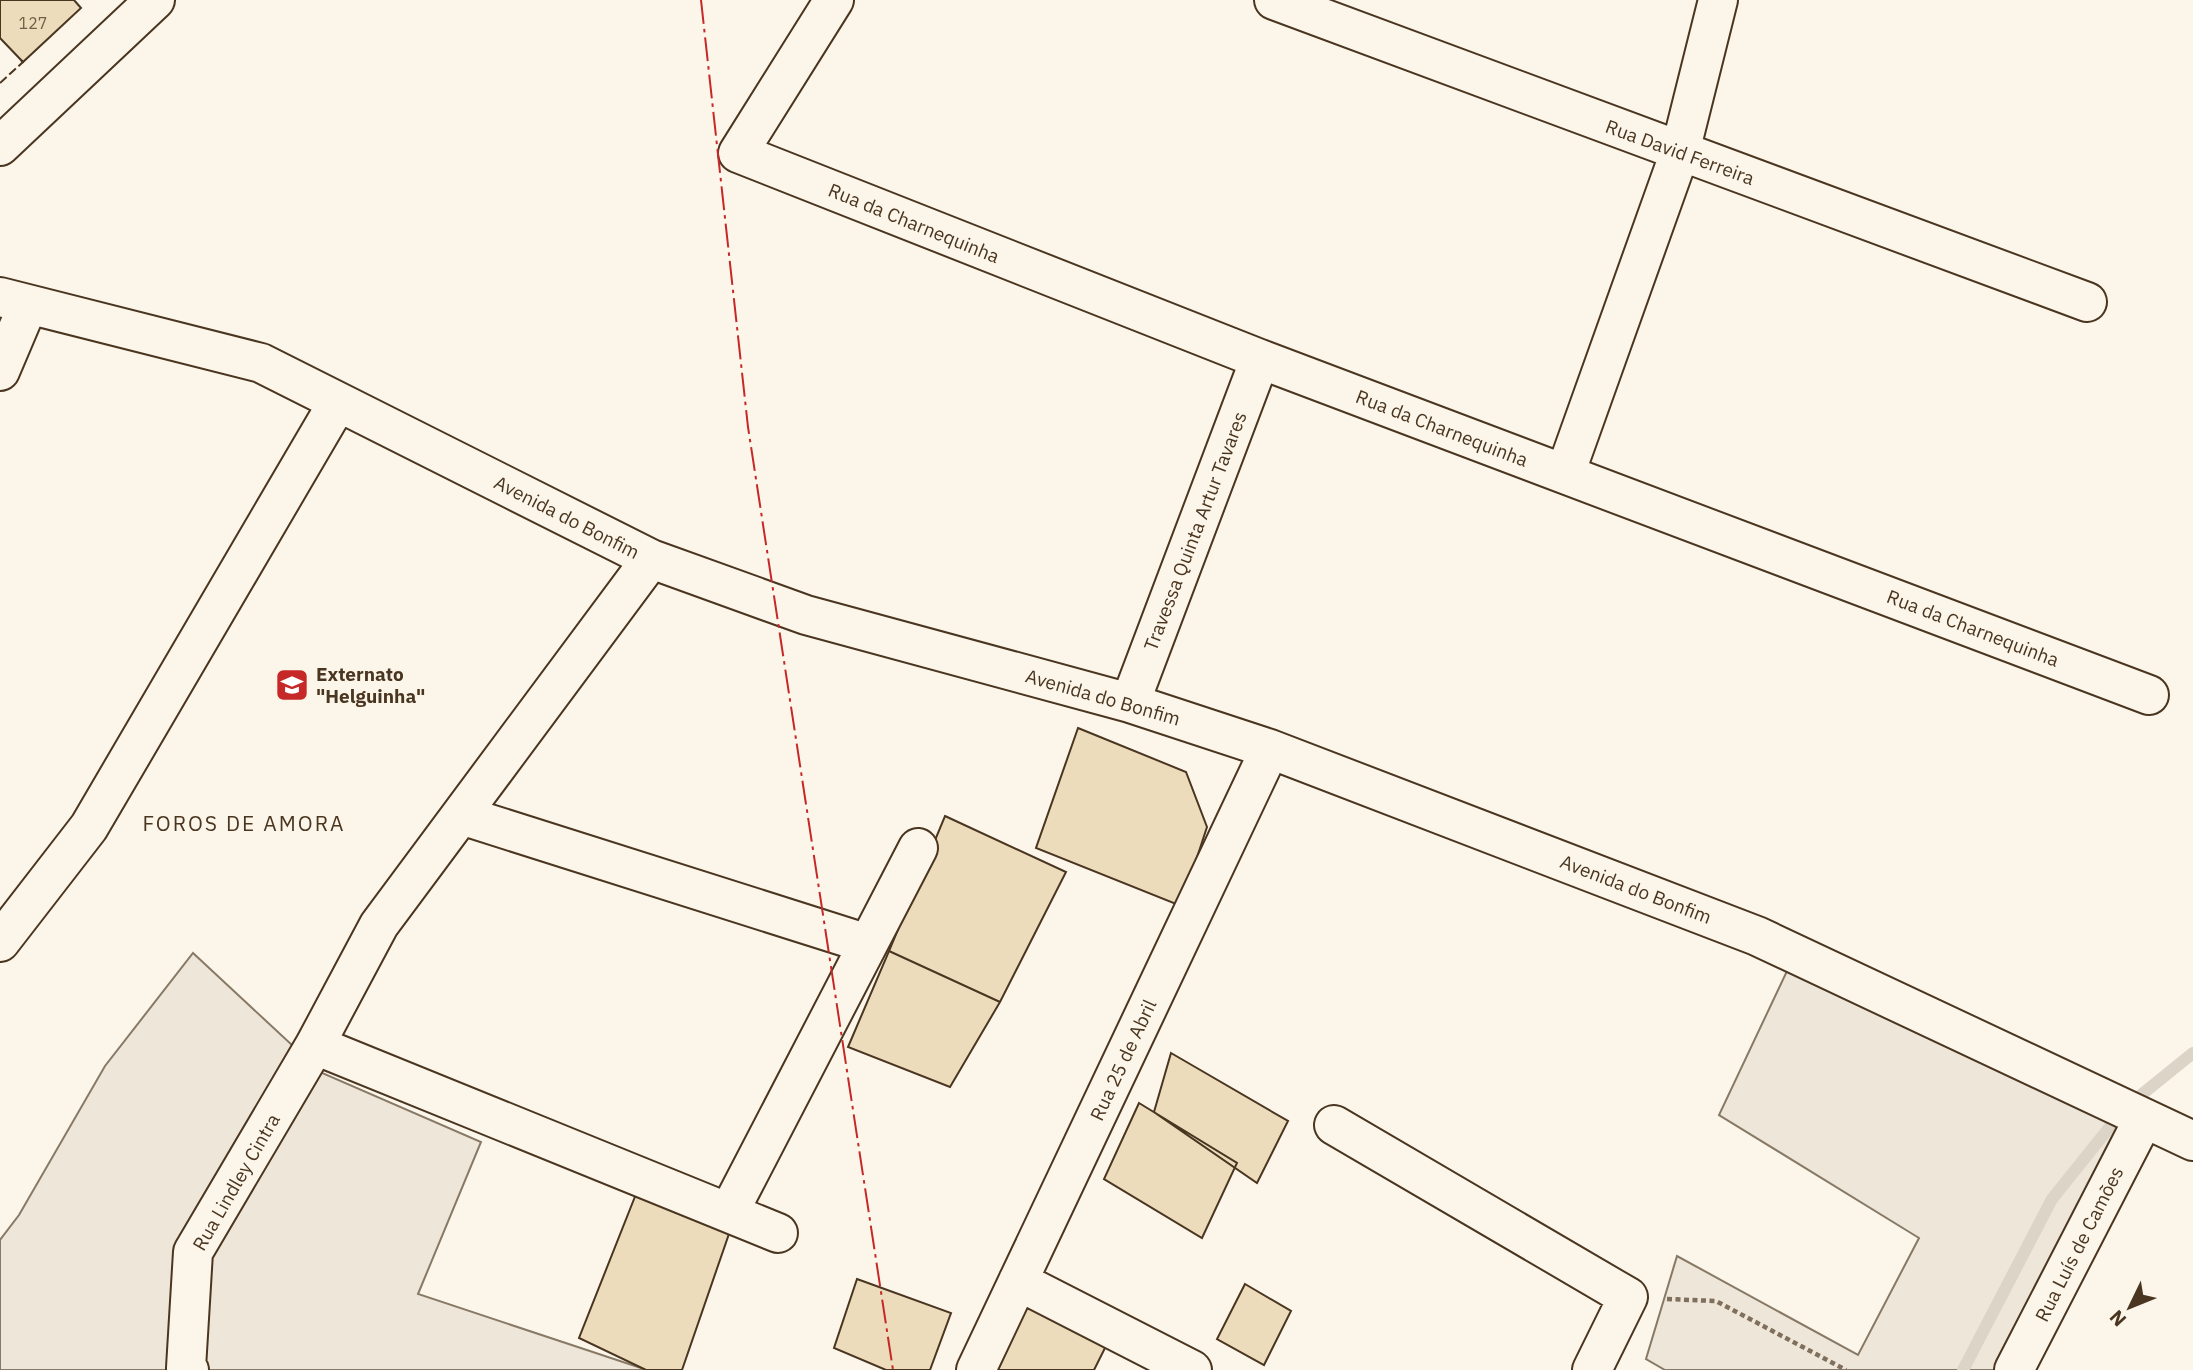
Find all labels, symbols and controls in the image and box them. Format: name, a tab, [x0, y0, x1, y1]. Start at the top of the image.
house number: 127	[19, 13, 47, 33]
street label: Rua David Ferreira	[1602, 114, 1758, 190]
street label: Rua da Charnequinha	[825, 178, 1003, 268]
street label: Rua da Charnequinha	[1353, 384, 1531, 472]
street label: Travessa Quinta Artur Tavares	[1138, 408, 1252, 654]
street label: Avenida do Bonfim	[490, 470, 644, 564]
street label: Rua da Charnequinha	[1884, 584, 2062, 672]
place label: Externato "Helguinha"	[316, 662, 425, 708]
street label: Avenida do Bonfim	[1023, 663, 1183, 731]
school or university icon: Externato "Helguinha"	[273, 666, 311, 704]
district label: FOROS DE AMORA	[142, 809, 346, 837]
street label: Avenida do Bonfim	[1557, 849, 1715, 929]
street label: Rua 25 de Abril	[1084, 996, 1162, 1124]
street label: Rua Lindley Cintra	[187, 1109, 285, 1255]
street label: Rua Luís de Camões	[2029, 1162, 2129, 1326]
north arrow	[2095, 1272, 2165, 1342]
text: N	[2104, 1305, 2131, 1332]

